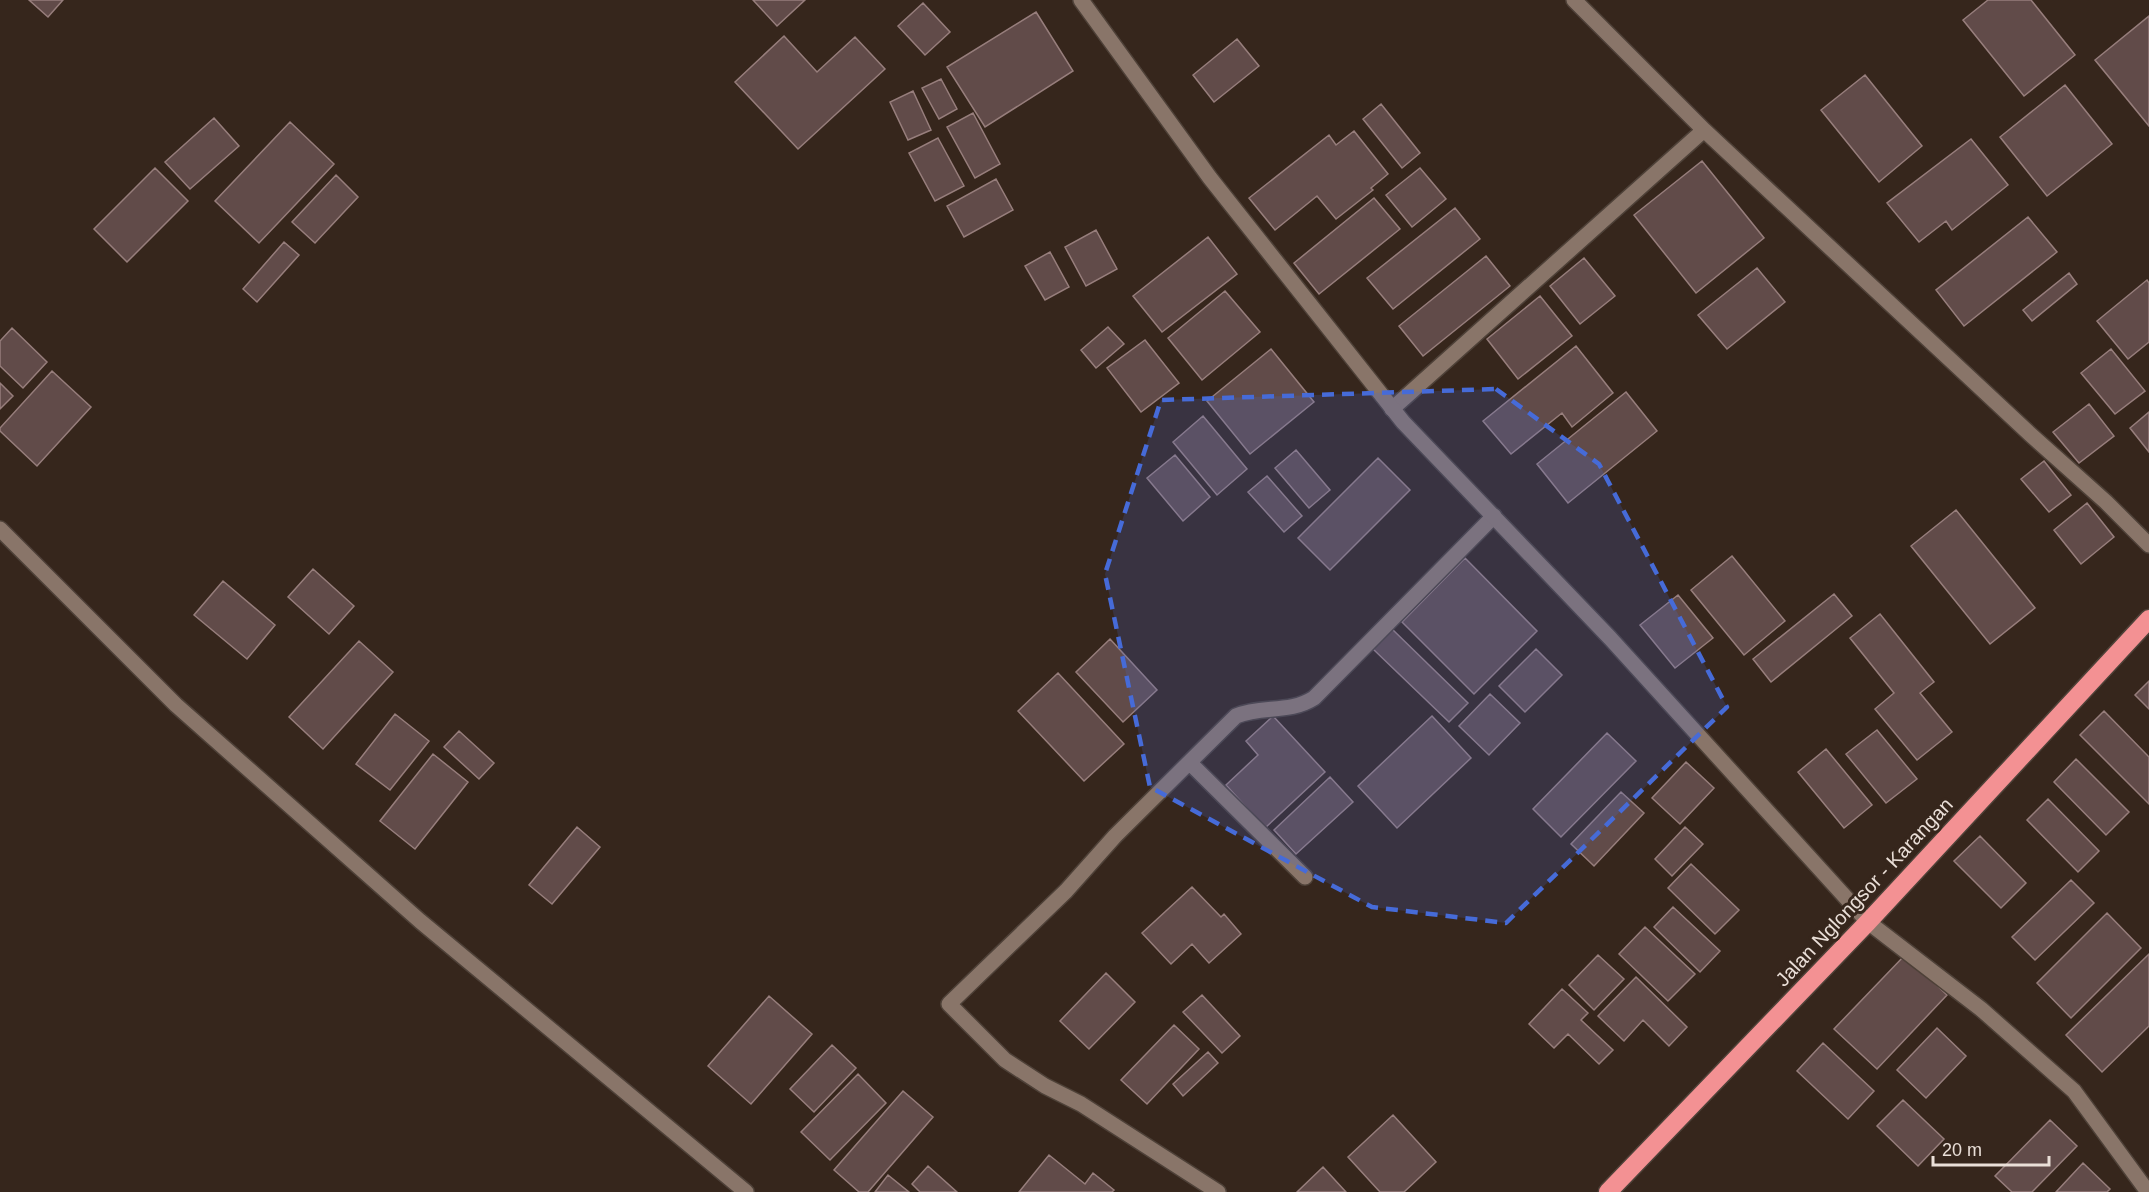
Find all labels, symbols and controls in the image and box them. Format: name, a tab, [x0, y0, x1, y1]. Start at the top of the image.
street label: Jalan Nglongsor - Karangan	[1771, 793, 1957, 991]
scale bar	[1933, 1129, 2048, 1167]
text: 20 m	[1942, 1140, 1982, 1160]

